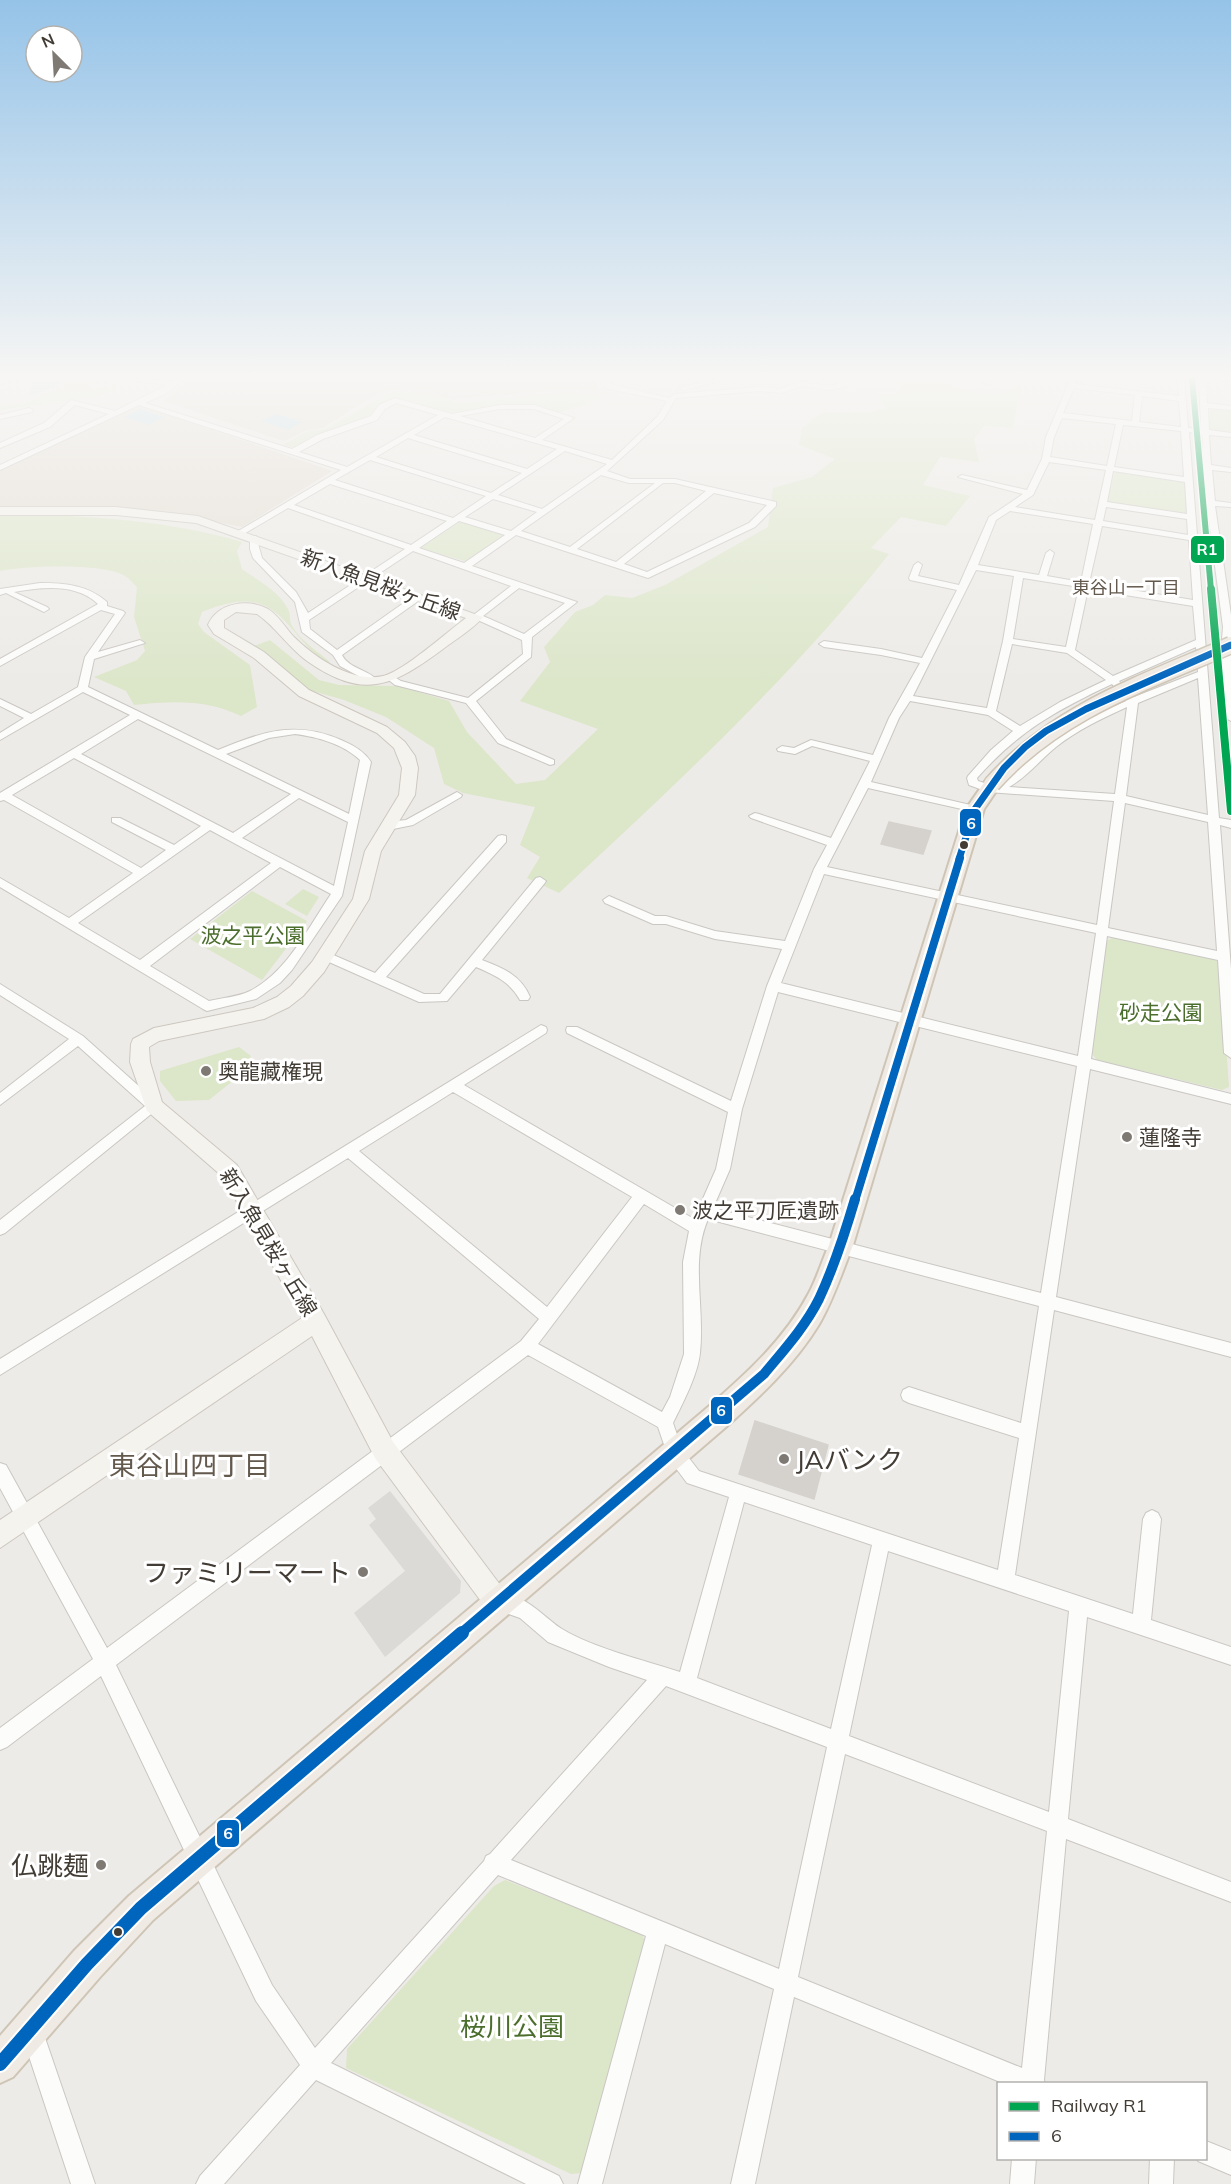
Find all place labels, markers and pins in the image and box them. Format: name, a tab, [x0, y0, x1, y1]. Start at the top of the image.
unlabelled marker	[958, 839, 970, 851]
place label: 奥龍藏権現	[218, 1058, 323, 1084]
marker: 奥龍藏権現	[199, 1064, 213, 1078]
place label: 蓮隆寺	[1139, 1124, 1202, 1150]
marker: 蓮隆寺	[1120, 1130, 1134, 1144]
place label: 波之平刀匠遺跡	[692, 1197, 839, 1223]
marker: 波之平刀匠遺跡	[673, 1203, 687, 1217]
place label: JAバンク	[796, 1443, 903, 1476]
marker: JAバンク	[777, 1452, 791, 1466]
place label: ファミリーマート	[143, 1556, 351, 1589]
marker: ファミリーマート	[356, 1565, 370, 1579]
place label: 仏跳麺	[11, 1849, 89, 1882]
marker: 仏跳麺	[94, 1858, 108, 1872]
unlabelled marker	[112, 1926, 124, 1938]

